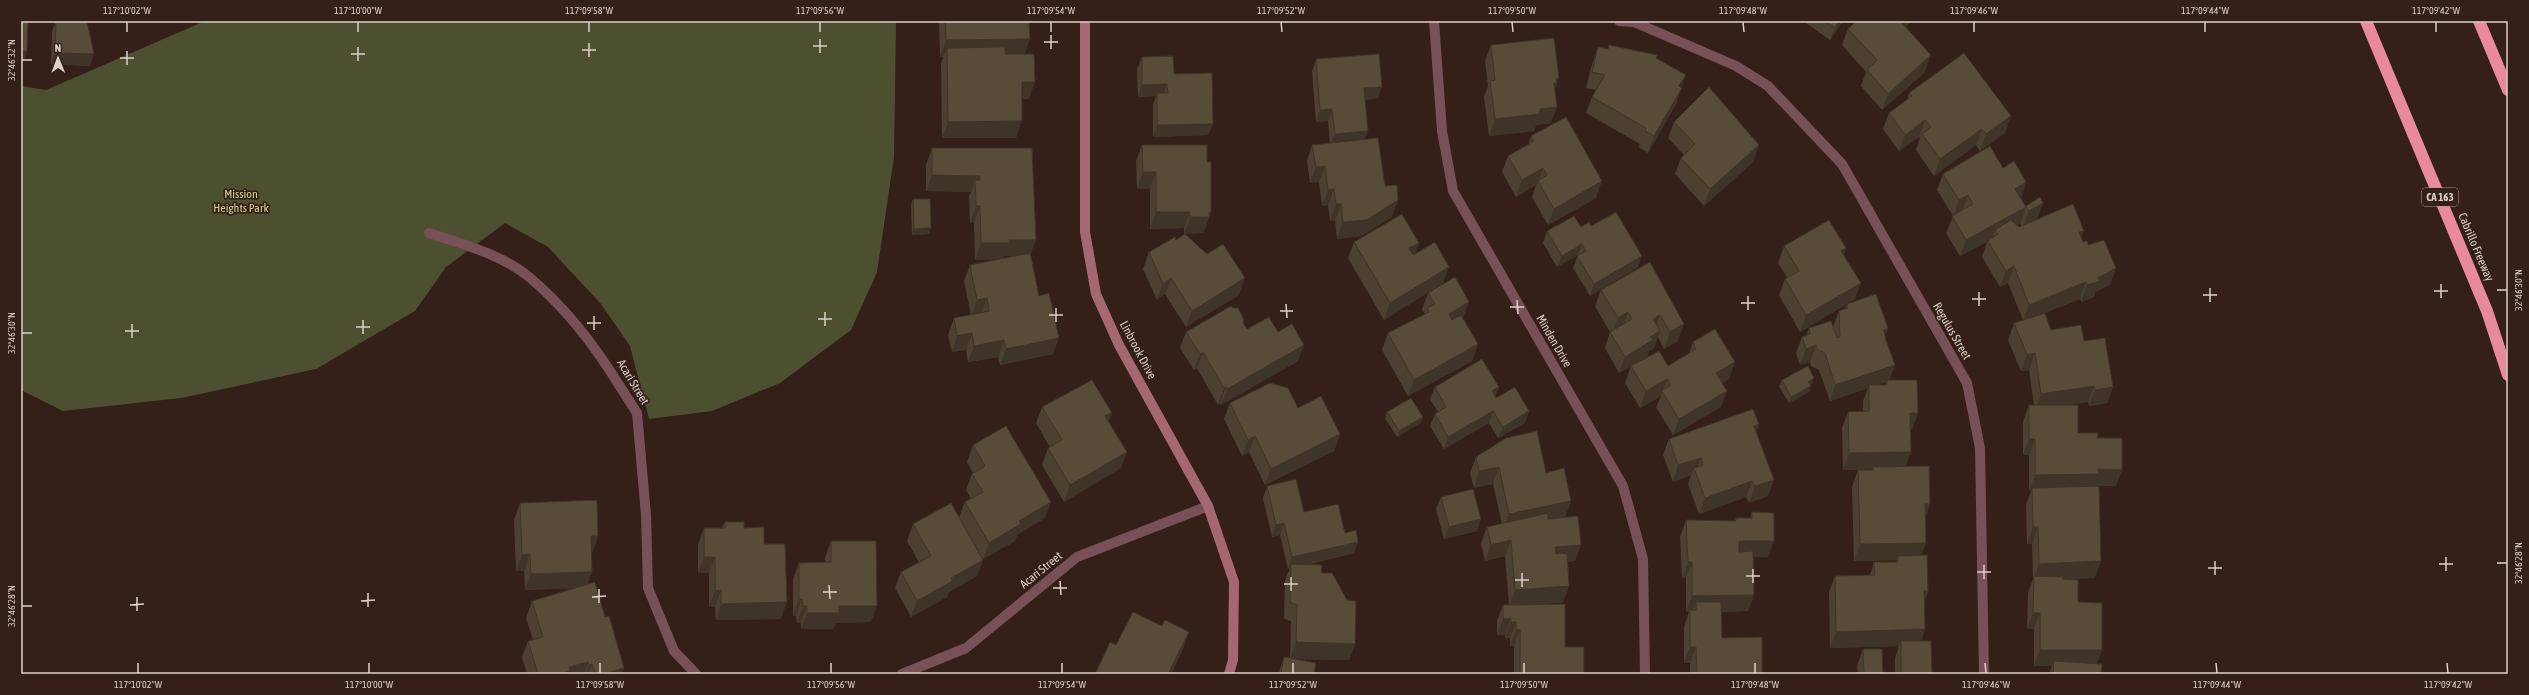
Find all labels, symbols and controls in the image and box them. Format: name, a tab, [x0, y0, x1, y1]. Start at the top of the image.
text: 117°10'02"W	[103, 5, 152, 16]
text: 117°10'00"W	[334, 5, 383, 16]
text: 117°09'58"W	[565, 5, 614, 16]
text: 117°09'56"W	[796, 5, 845, 16]
text: 117°09'54"W	[1027, 5, 1076, 16]
text: 117°09'52"W	[1257, 5, 1306, 16]
text: 117°09'50"W	[1488, 5, 1537, 16]
text: 117°09'48"W	[1719, 5, 1768, 16]
text: 117°09'46"W	[1950, 5, 1999, 16]
text: 117°09'44"W	[2181, 5, 2230, 16]
text: 117°09'42"W	[2412, 5, 2461, 16]
north arrow	[38, 38, 78, 78]
text: 32°46'32"N	[6, 39, 17, 81]
text: N	[54, 42, 61, 54]
park label: Mission Heights Park	[213, 187, 269, 215]
road number: CA 163	[2422, 188, 2458, 206]
street label: Cabrillo Freeway	[2455, 211, 2497, 283]
text: 32°46'30"N	[2513, 269, 2524, 311]
street label: Regulus Street	[1930, 300, 1974, 363]
text: 32°46'30"N	[6, 312, 17, 354]
street label: Minden Drive	[1533, 312, 1575, 370]
street label: Linbrook Drive	[1117, 318, 1159, 382]
street label: Acari Street	[614, 357, 652, 408]
text: 32°46'28"N	[2513, 542, 2524, 584]
street label: Acari Street	[1017, 548, 1065, 591]
text: 32°46'28"N	[6, 585, 17, 627]
text: 117°10'02"W	[114, 679, 163, 690]
text: 117°10'00"W	[345, 679, 394, 690]
text: 117°09'58"W	[576, 679, 625, 690]
text: 117°09'56"W	[807, 679, 856, 690]
text: 117°09'54"W	[1038, 679, 1087, 690]
text: 117°09'52"W	[1269, 679, 1318, 690]
text: 117°09'50"W	[1500, 679, 1549, 690]
text: 117°09'48"W	[1731, 679, 1780, 690]
text: 117°09'46"W	[1962, 679, 2011, 690]
text: 117°09'44"W	[2193, 679, 2242, 690]
text: 117°09'42"W	[2424, 679, 2473, 690]

